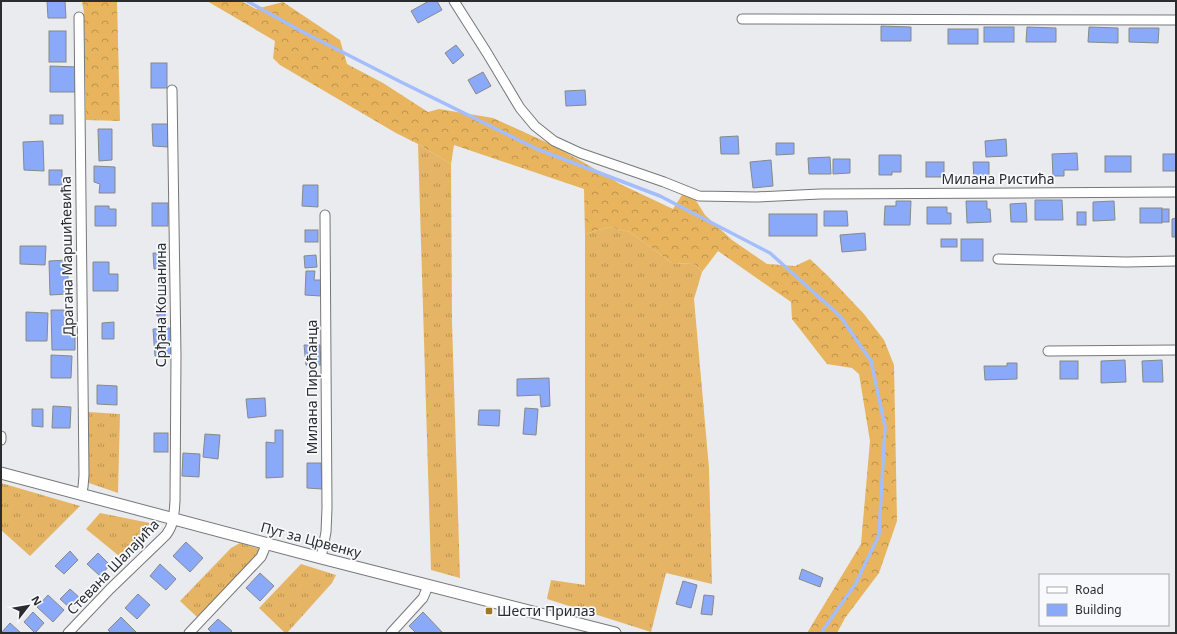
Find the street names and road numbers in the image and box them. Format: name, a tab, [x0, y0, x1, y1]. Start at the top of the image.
street label: Милана Ристића	[941, 169, 1055, 188]
street label: Драгана Маршићевића	[56, 176, 77, 336]
street label: Срђана Кошанина	[151, 243, 170, 367]
street label: Милана Пироћанца	[302, 320, 321, 454]
street label: Стевана Шалајића	[62, 515, 163, 618]
street label: Пут за Црвенку	[259, 517, 364, 562]

